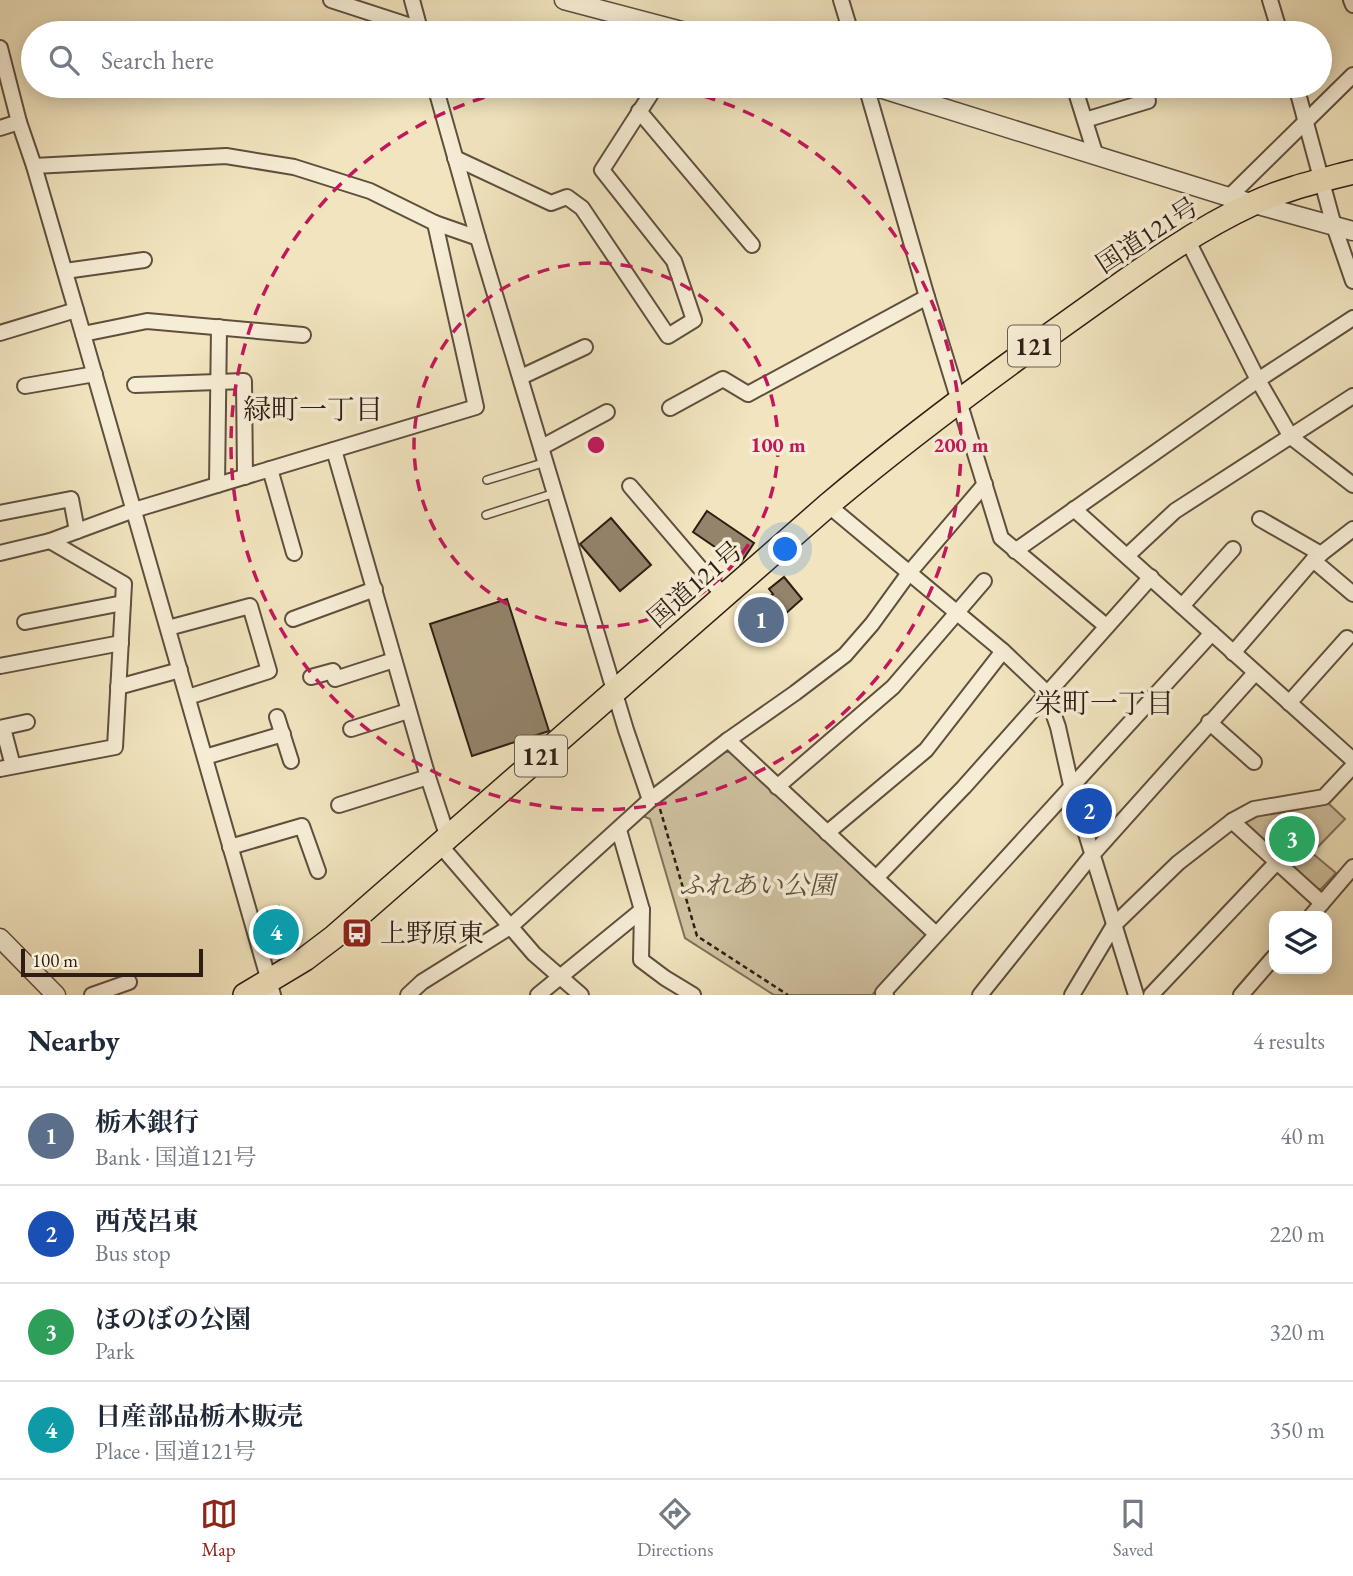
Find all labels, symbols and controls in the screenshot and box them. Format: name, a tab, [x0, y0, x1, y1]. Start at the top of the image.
search box	[21, 21, 1332, 98]
icon: search	[45, 41, 83, 79]
text: Search here	[101, 43, 214, 77]
street label: 国道121号	[1089, 189, 1205, 281]
road number: 121	[1008, 326, 1060, 366]
district label: 緑町一丁目	[243, 391, 383, 427]
text: 100 m	[750, 431, 806, 458]
text: 200 m	[933, 431, 989, 458]
centre of rings	[584, 433, 608, 457]
your location	[768, 532, 802, 566]
street label: 国道121号	[640, 533, 750, 635]
pin: 1	[738, 594, 784, 646]
district label: 栄町一丁目	[1034, 685, 1174, 721]
road number: 121	[515, 736, 567, 776]
pin: 2	[1066, 785, 1112, 837]
pin: 3	[1269, 813, 1315, 865]
park label: ふれあい公園	[679, 868, 839, 902]
pin: 4	[253, 906, 299, 958]
map controls	[1269, 911, 1332, 974]
button: layers	[1269, 911, 1332, 974]
bus stop icon: 上野原東	[340, 916, 374, 950]
place label: 上野原東	[380, 916, 484, 950]
scale bar	[21, 946, 203, 978]
text: 100 m	[32, 948, 78, 973]
text: Nearby	[28, 1021, 120, 1060]
text: 4 results	[1253, 1026, 1325, 1056]
text: 栃木銀行	[95, 1105, 199, 1139]
text: 1	[45, 1121, 57, 1151]
text: 40 m	[1280, 1121, 1325, 1151]
text: Bank · 国道121号	[95, 1142, 257, 1172]
text: 西茂呂東	[95, 1204, 199, 1238]
text: 2	[45, 1219, 57, 1249]
text: 220 m	[1269, 1219, 1325, 1249]
text: Bus stop	[95, 1238, 171, 1268]
text: ほのぼの公園	[95, 1302, 251, 1336]
text: 3	[45, 1317, 57, 1347]
text: 320 m	[1269, 1317, 1325, 1347]
text: Park	[95, 1336, 134, 1366]
text: 日産部品栃木販売	[95, 1399, 303, 1433]
text: 4	[45, 1415, 57, 1445]
text: 350 m	[1269, 1415, 1325, 1445]
text: Place · 国道121号	[95, 1436, 256, 1466]
tab: Map	[200, 1495, 238, 1562]
tab: Directions	[637, 1495, 713, 1562]
tab: Saved	[1113, 1495, 1153, 1562]

